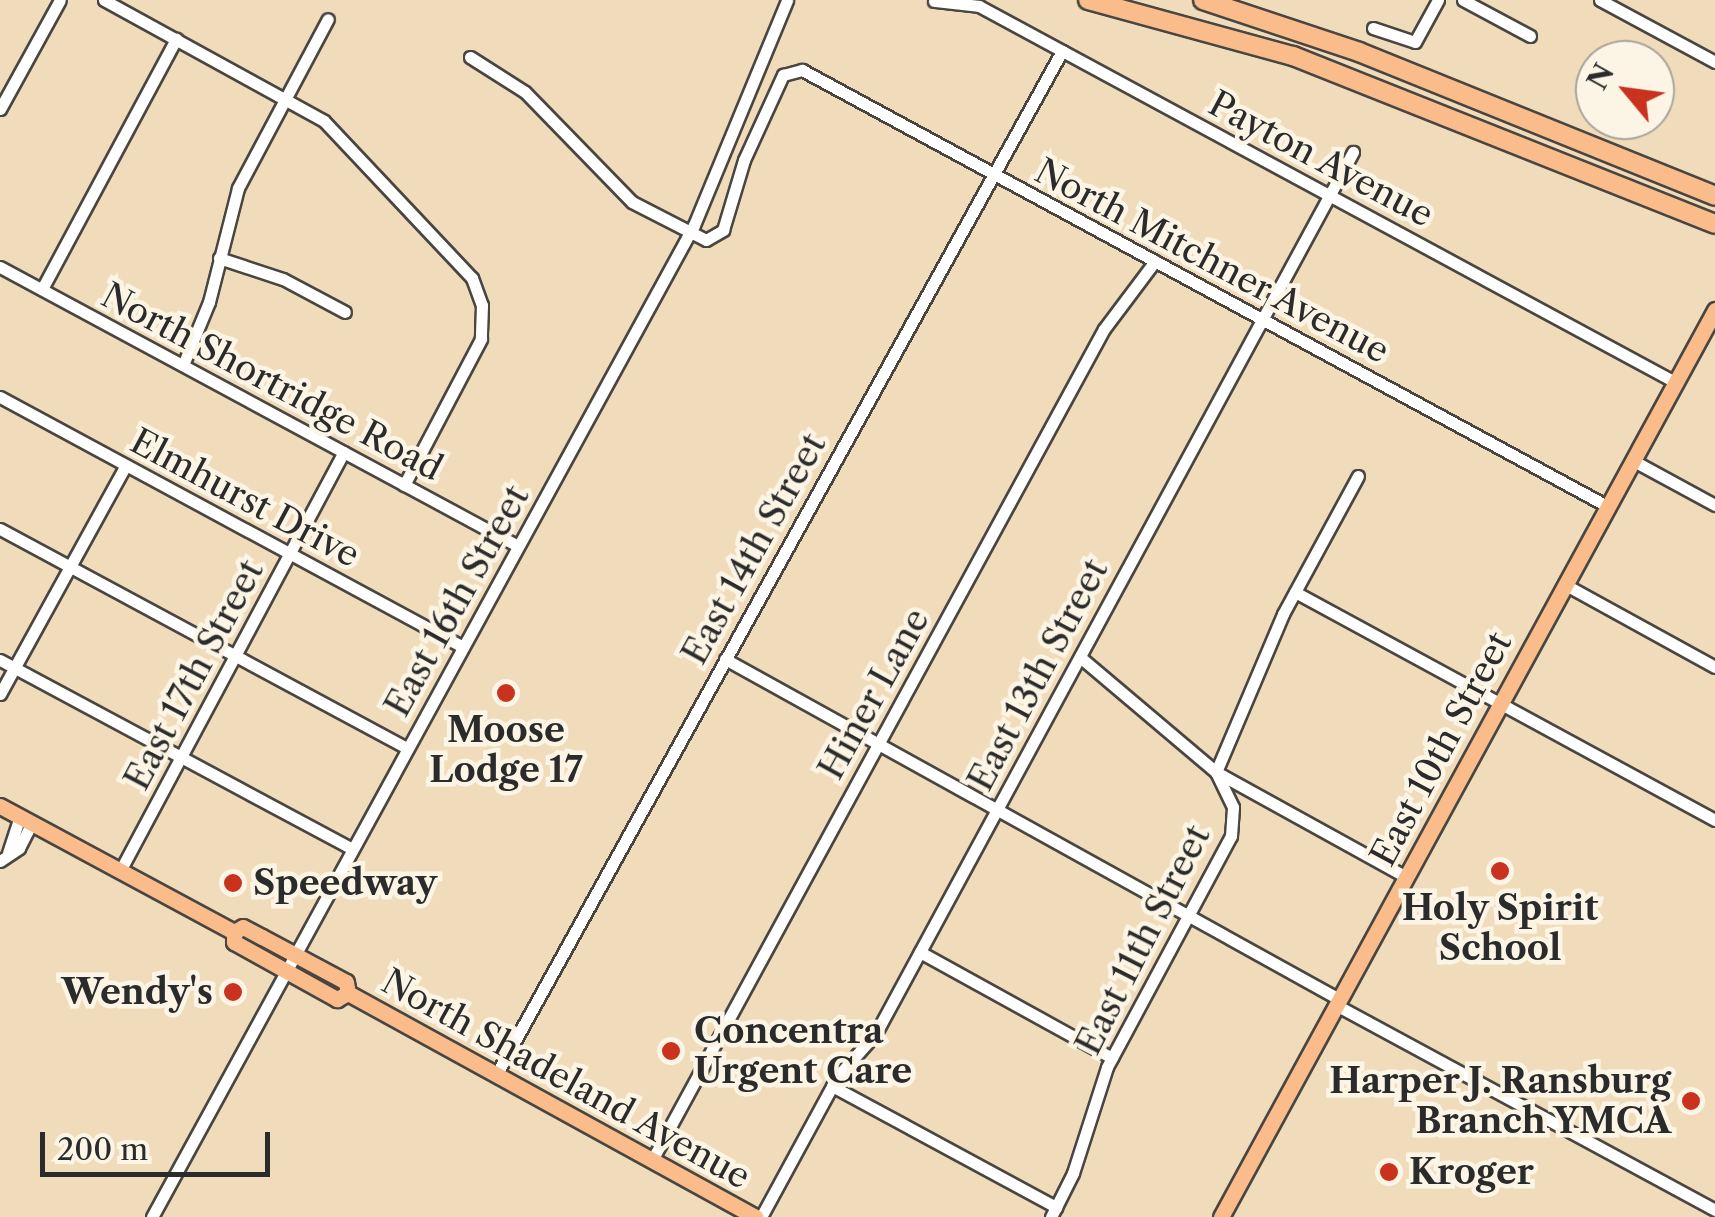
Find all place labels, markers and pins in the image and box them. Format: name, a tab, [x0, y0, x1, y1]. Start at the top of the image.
marker: Moose Lodge 17	[495, 682, 517, 704]
place label: Moose Lodge 17	[429, 709, 583, 791]
marker: Holy Spirit School	[1489, 860, 1511, 882]
place label: Speedway	[253, 862, 437, 904]
marker: Speedway	[222, 872, 244, 894]
place label: Holy Spirit School	[1401, 887, 1599, 969]
place label: Wendy's	[61, 971, 213, 1013]
marker: Wendy's	[222, 981, 244, 1003]
place label: Concentra Urgent Care	[694, 1010, 912, 1092]
marker: Concentra Urgent Care	[658, 1038, 684, 1064]
place label: Harper J. Ransburg Branch YMCA	[1329, 1060, 1671, 1142]
marker: Harper J. Ransburg Branch YMCA	[1680, 1090, 1702, 1112]
place label: Kroger	[1409, 1151, 1534, 1193]
marker: Kroger	[1378, 1161, 1400, 1183]

